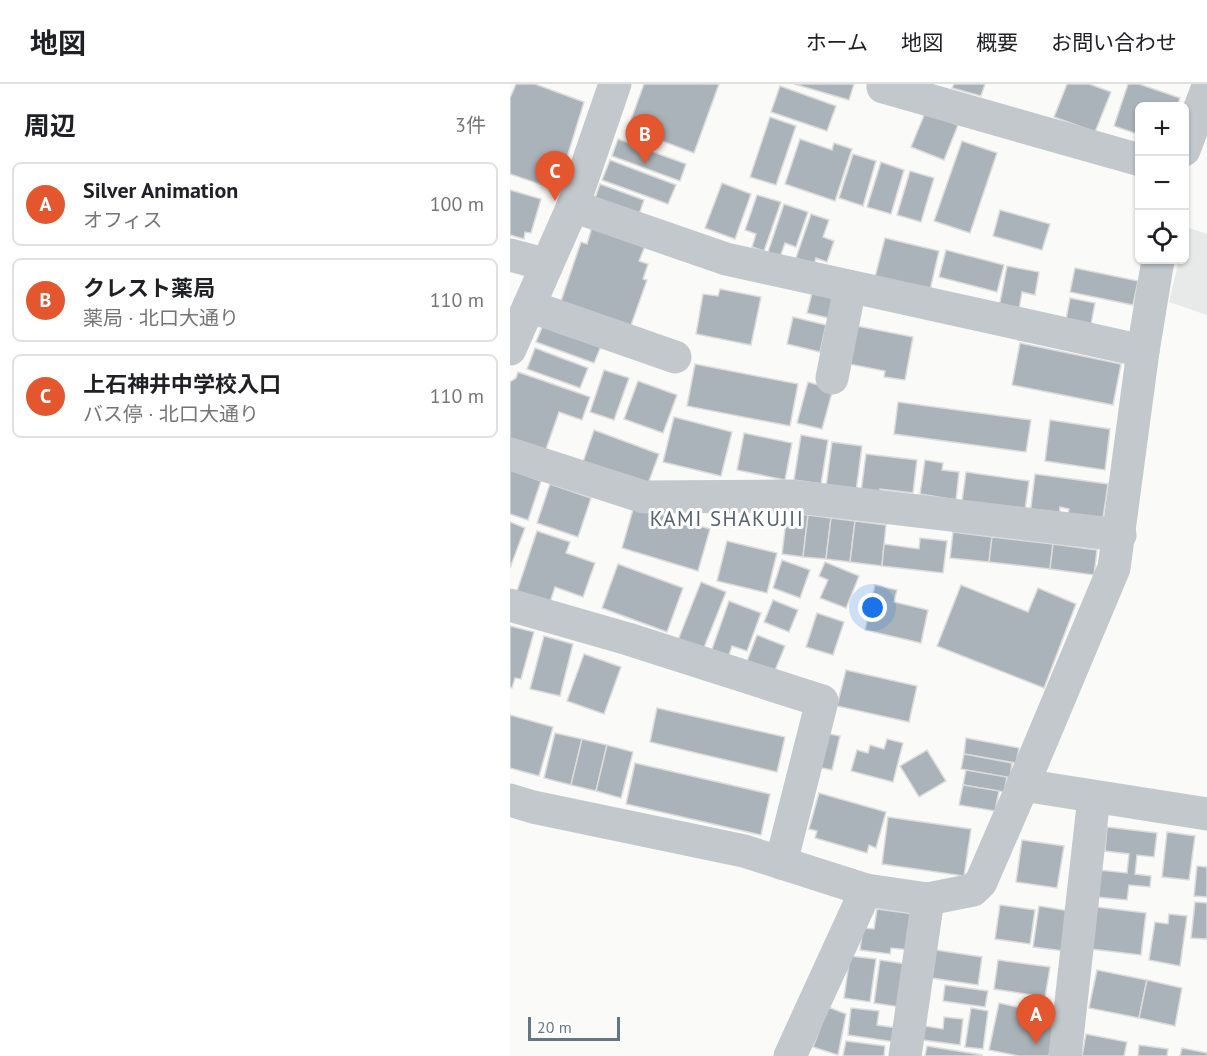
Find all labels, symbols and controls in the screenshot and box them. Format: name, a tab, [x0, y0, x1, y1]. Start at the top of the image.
text: 地図	[30, 24, 86, 61]
text: ホーム	[806, 29, 868, 56]
text: 地図	[901, 29, 943, 56]
text: 概要	[976, 29, 1018, 56]
text: お問い合わせ	[1051, 29, 1177, 56]
map controls	[1135, 102, 1189, 264]
button: +	[1135, 102, 1189, 156]
text: 周辺	[24, 109, 76, 142]
text: 3件	[455, 112, 486, 138]
pin: B	[626, 115, 664, 164]
pin: C	[536, 152, 574, 201]
button: −	[1135, 156, 1189, 210]
text: Silver Animation	[83, 176, 238, 204]
text: A	[39, 191, 52, 217]
text: 100 m	[430, 191, 484, 217]
text: オフィス	[83, 207, 163, 233]
button: locate	[1135, 210, 1189, 264]
text: クレスト薬局	[83, 274, 215, 302]
text: B	[40, 287, 51, 313]
text: 110 m	[430, 287, 484, 313]
text: 薬局 · 北口大通り	[83, 305, 239, 331]
text: 上石神井中学校入口	[83, 370, 281, 398]
text: C	[40, 383, 51, 409]
text: 110 m	[430, 383, 484, 409]
text: バス停 · 北口大通り	[83, 401, 259, 427]
district label: KAMI SHAKUJII	[650, 505, 804, 532]
your location	[858, 593, 887, 622]
pin: A	[1016, 994, 1056, 1044]
scale bar	[528, 1014, 620, 1042]
text: 20 m	[537, 1017, 572, 1037]

